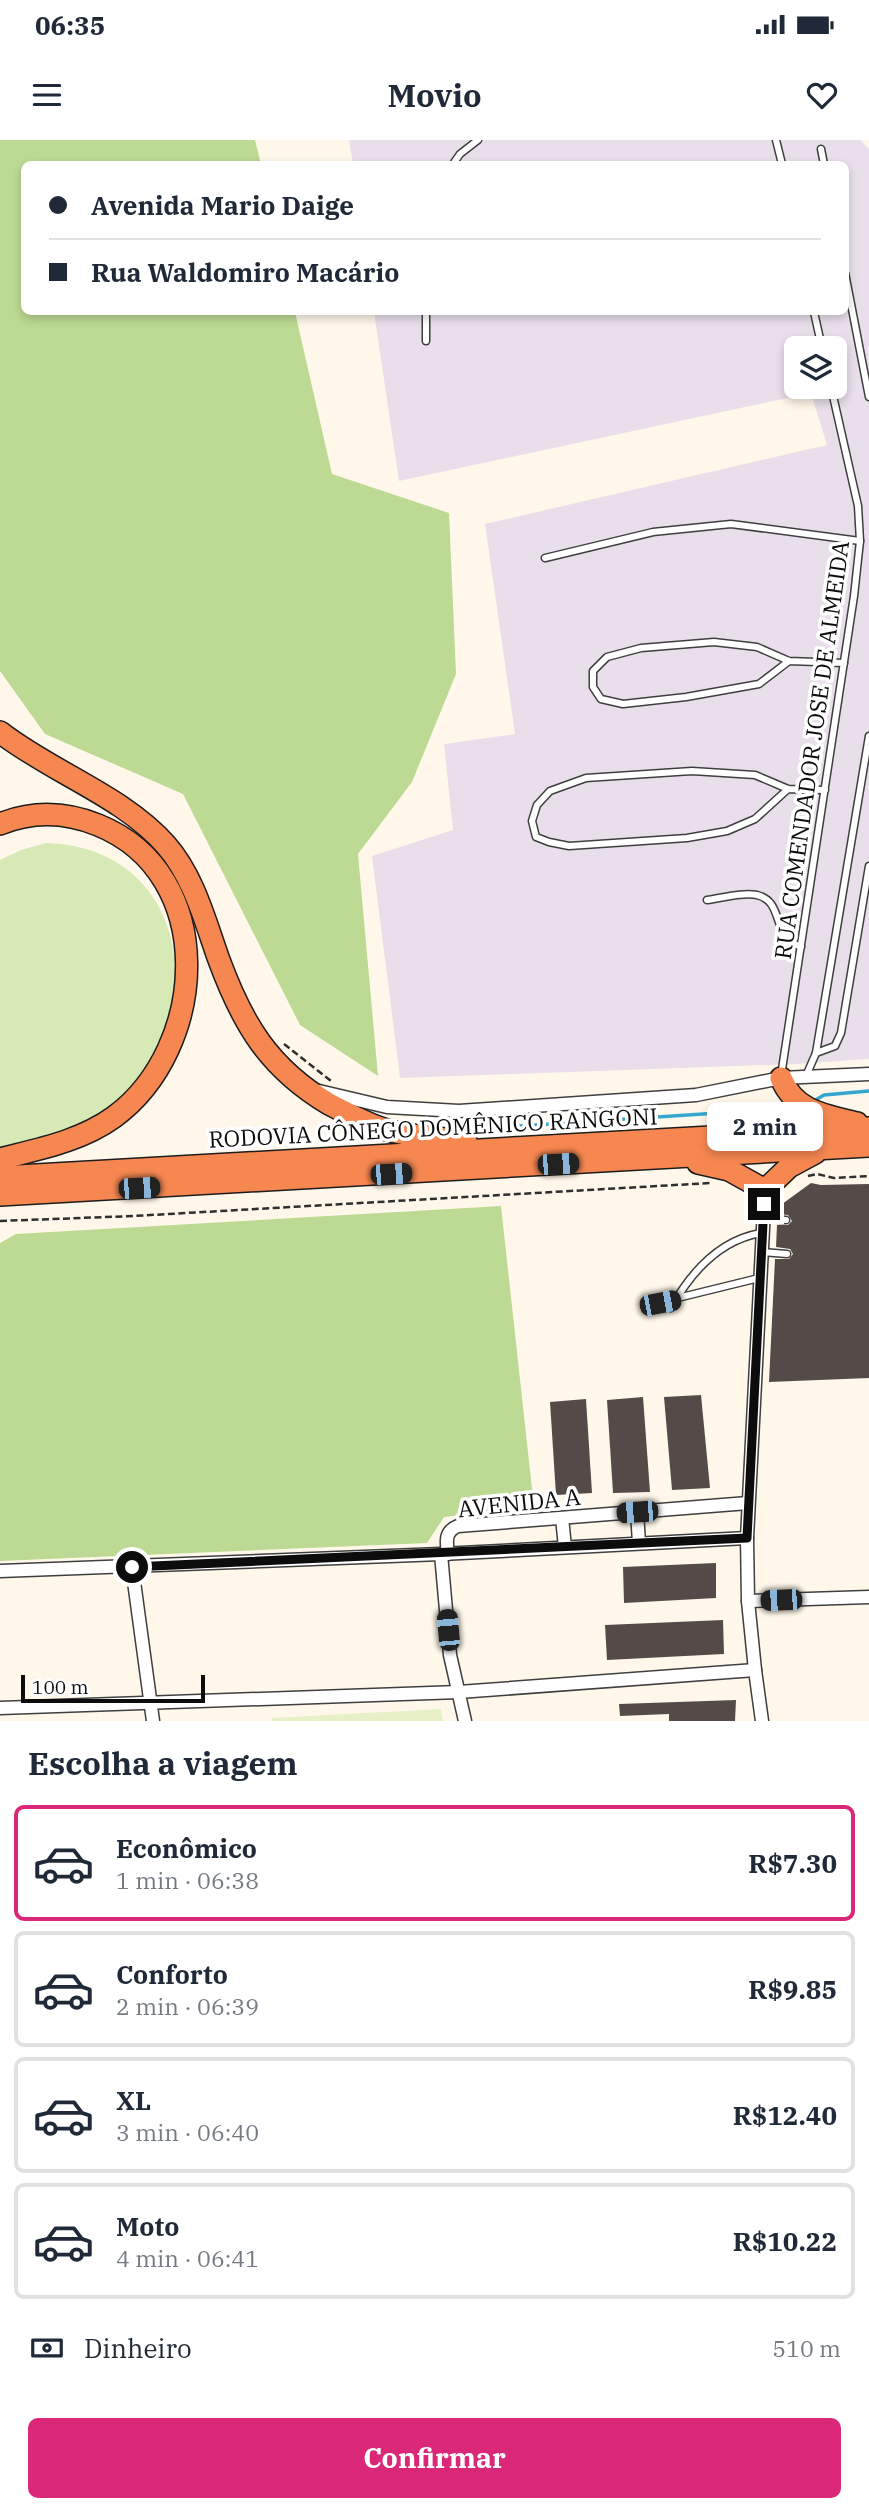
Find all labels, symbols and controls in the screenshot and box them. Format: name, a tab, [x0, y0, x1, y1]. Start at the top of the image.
text: 06:35	[35, 8, 105, 42]
text: Movio	[387, 74, 482, 116]
icon: menu	[28, 76, 66, 114]
icon: heart	[803, 76, 841, 114]
text: Avenida Mario Daige	[91, 188, 354, 222]
text: Rua Waldomiro Macário	[91, 255, 399, 289]
map controls	[784, 336, 847, 399]
button: layers	[784, 336, 847, 399]
street label: RUA COMENDADOR JOSE DE ALMEIDA	[767, 539, 855, 961]
street label: RODOVIA CÔNEGO DOMÊNICO RANGONI	[208, 1100, 658, 1154]
callout: 2 min	[706, 1102, 822, 1152]
text: 2 min	[733, 1111, 797, 1141]
car	[537, 1152, 580, 1176]
car	[370, 1162, 413, 1186]
car	[118, 1176, 161, 1200]
route end	[748, 1188, 780, 1220]
car	[638, 1289, 683, 1317]
street label: AVENIDA A	[456, 1481, 582, 1523]
car	[616, 1500, 659, 1524]
route start	[116, 1551, 148, 1583]
car	[760, 1589, 803, 1611]
car	[436, 1608, 461, 1652]
scale bar	[21, 1672, 205, 1704]
text: 100 m	[32, 1675, 89, 1699]
text: Escolha a viagem	[28, 1742, 298, 1784]
text: Econômico	[116, 1831, 257, 1865]
icon: car	[32, 1832, 95, 1895]
text: R$7.30	[748, 1846, 837, 1880]
text: 1 min · 06:38	[116, 1865, 259, 1895]
text: Conforto	[116, 1957, 228, 1991]
icon: car	[32, 1958, 95, 2021]
text: R$9.85	[748, 1972, 837, 2006]
text: 2 min · 06:39	[116, 1991, 259, 2021]
text: XL	[116, 2083, 151, 2117]
icon: car	[32, 2084, 95, 2147]
text: R$12.40	[733, 2098, 837, 2132]
text: 3 min · 06:40	[116, 2117, 259, 2147]
text: Moto	[116, 2209, 179, 2243]
icon: car	[32, 2210, 95, 2273]
text: R$10.22	[733, 2224, 837, 2258]
text: 4 min · 06:41	[116, 2243, 259, 2273]
icon: cash	[28, 2329, 66, 2367]
text: Dinheiro	[84, 2331, 192, 2365]
text: 510 m	[772, 2333, 841, 2363]
button: Confirmar	[28, 2418, 841, 2498]

